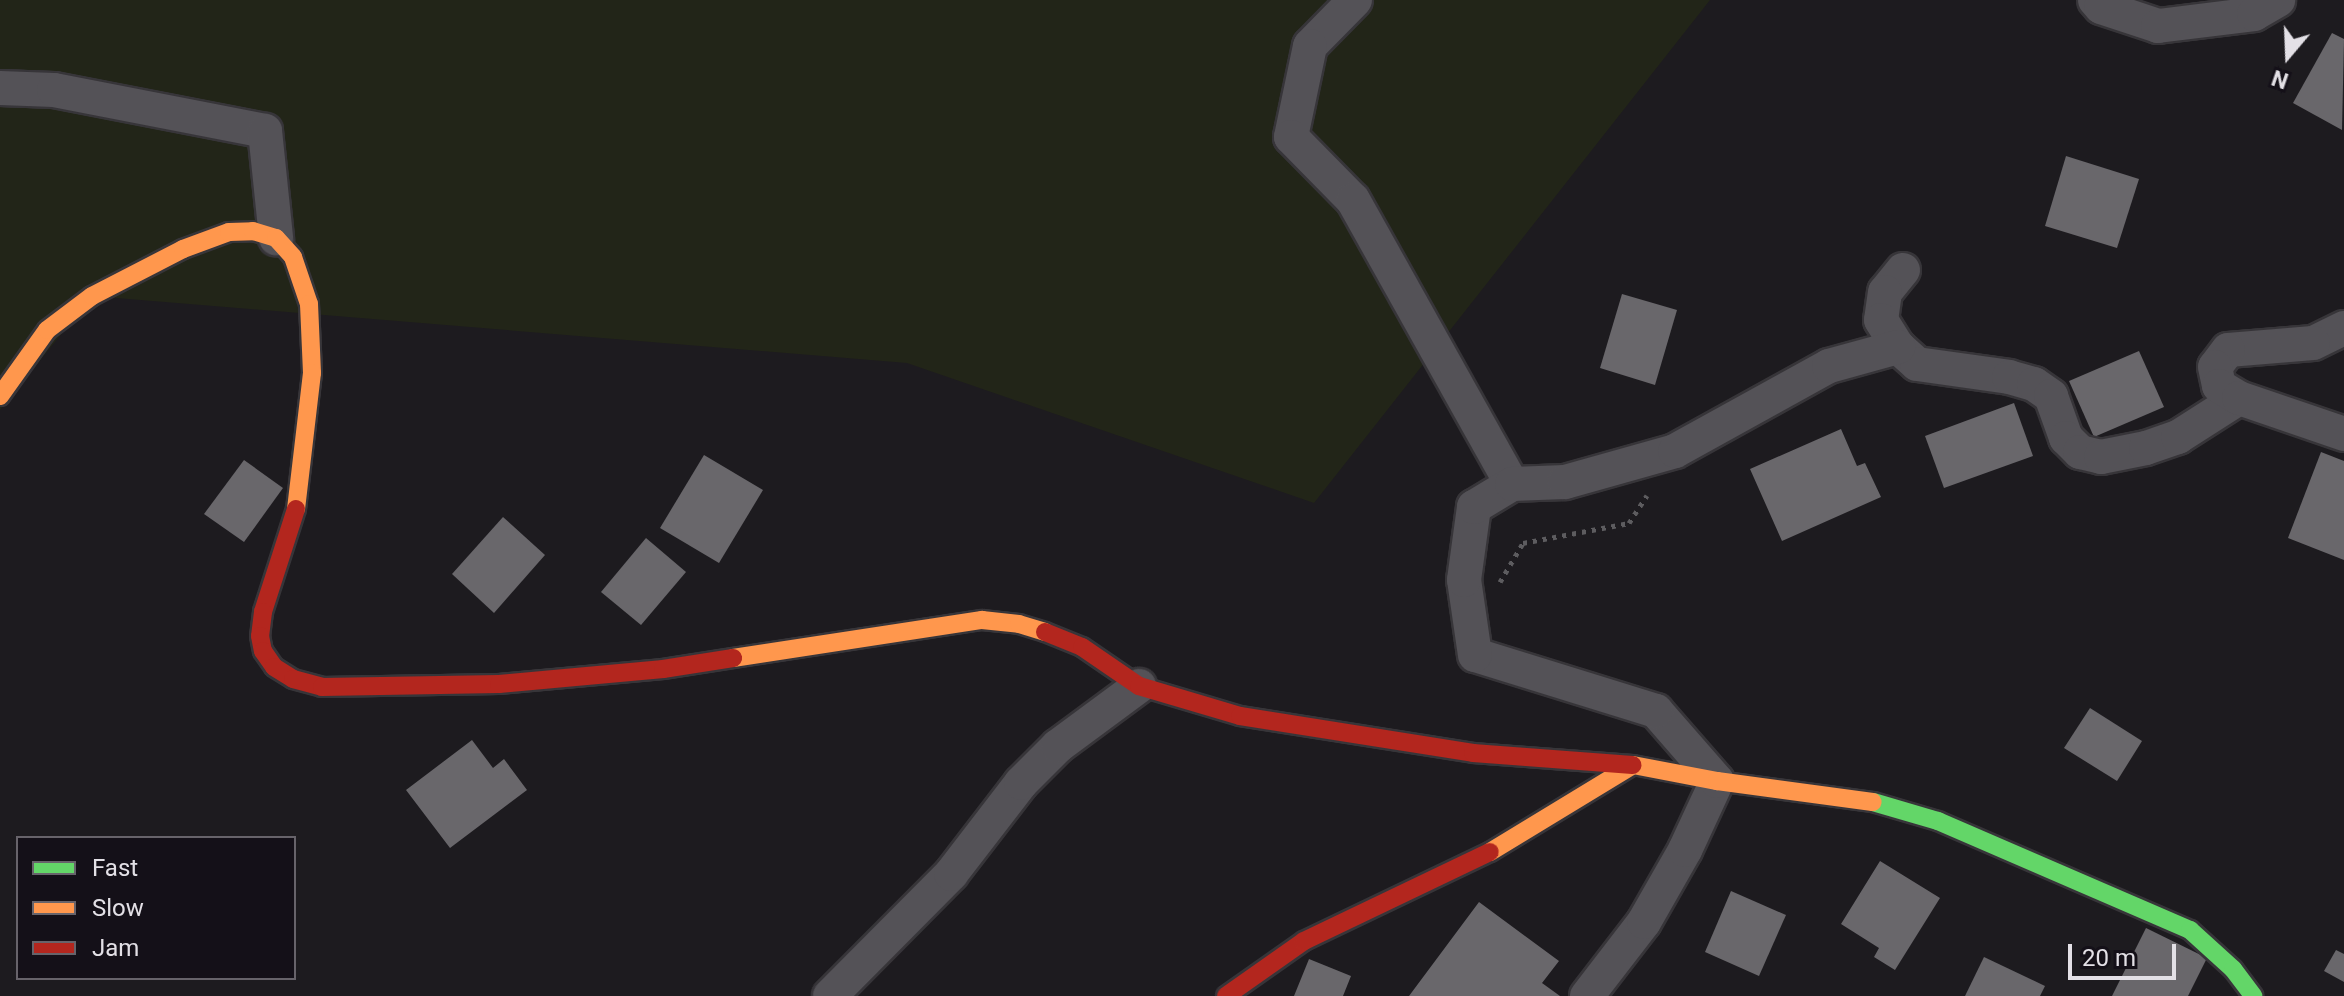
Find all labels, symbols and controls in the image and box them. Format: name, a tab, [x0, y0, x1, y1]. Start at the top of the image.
north arrow	[2248, 16, 2328, 96]
text: N	[2269, 65, 2291, 94]
legend	[16, 836, 296, 980]
text: Fast	[92, 854, 138, 882]
text: Slow	[92, 894, 144, 922]
scale bar	[2072, 928, 2180, 978]
text: Jam	[92, 934, 139, 962]
text: 20 m	[2082, 944, 2136, 972]

